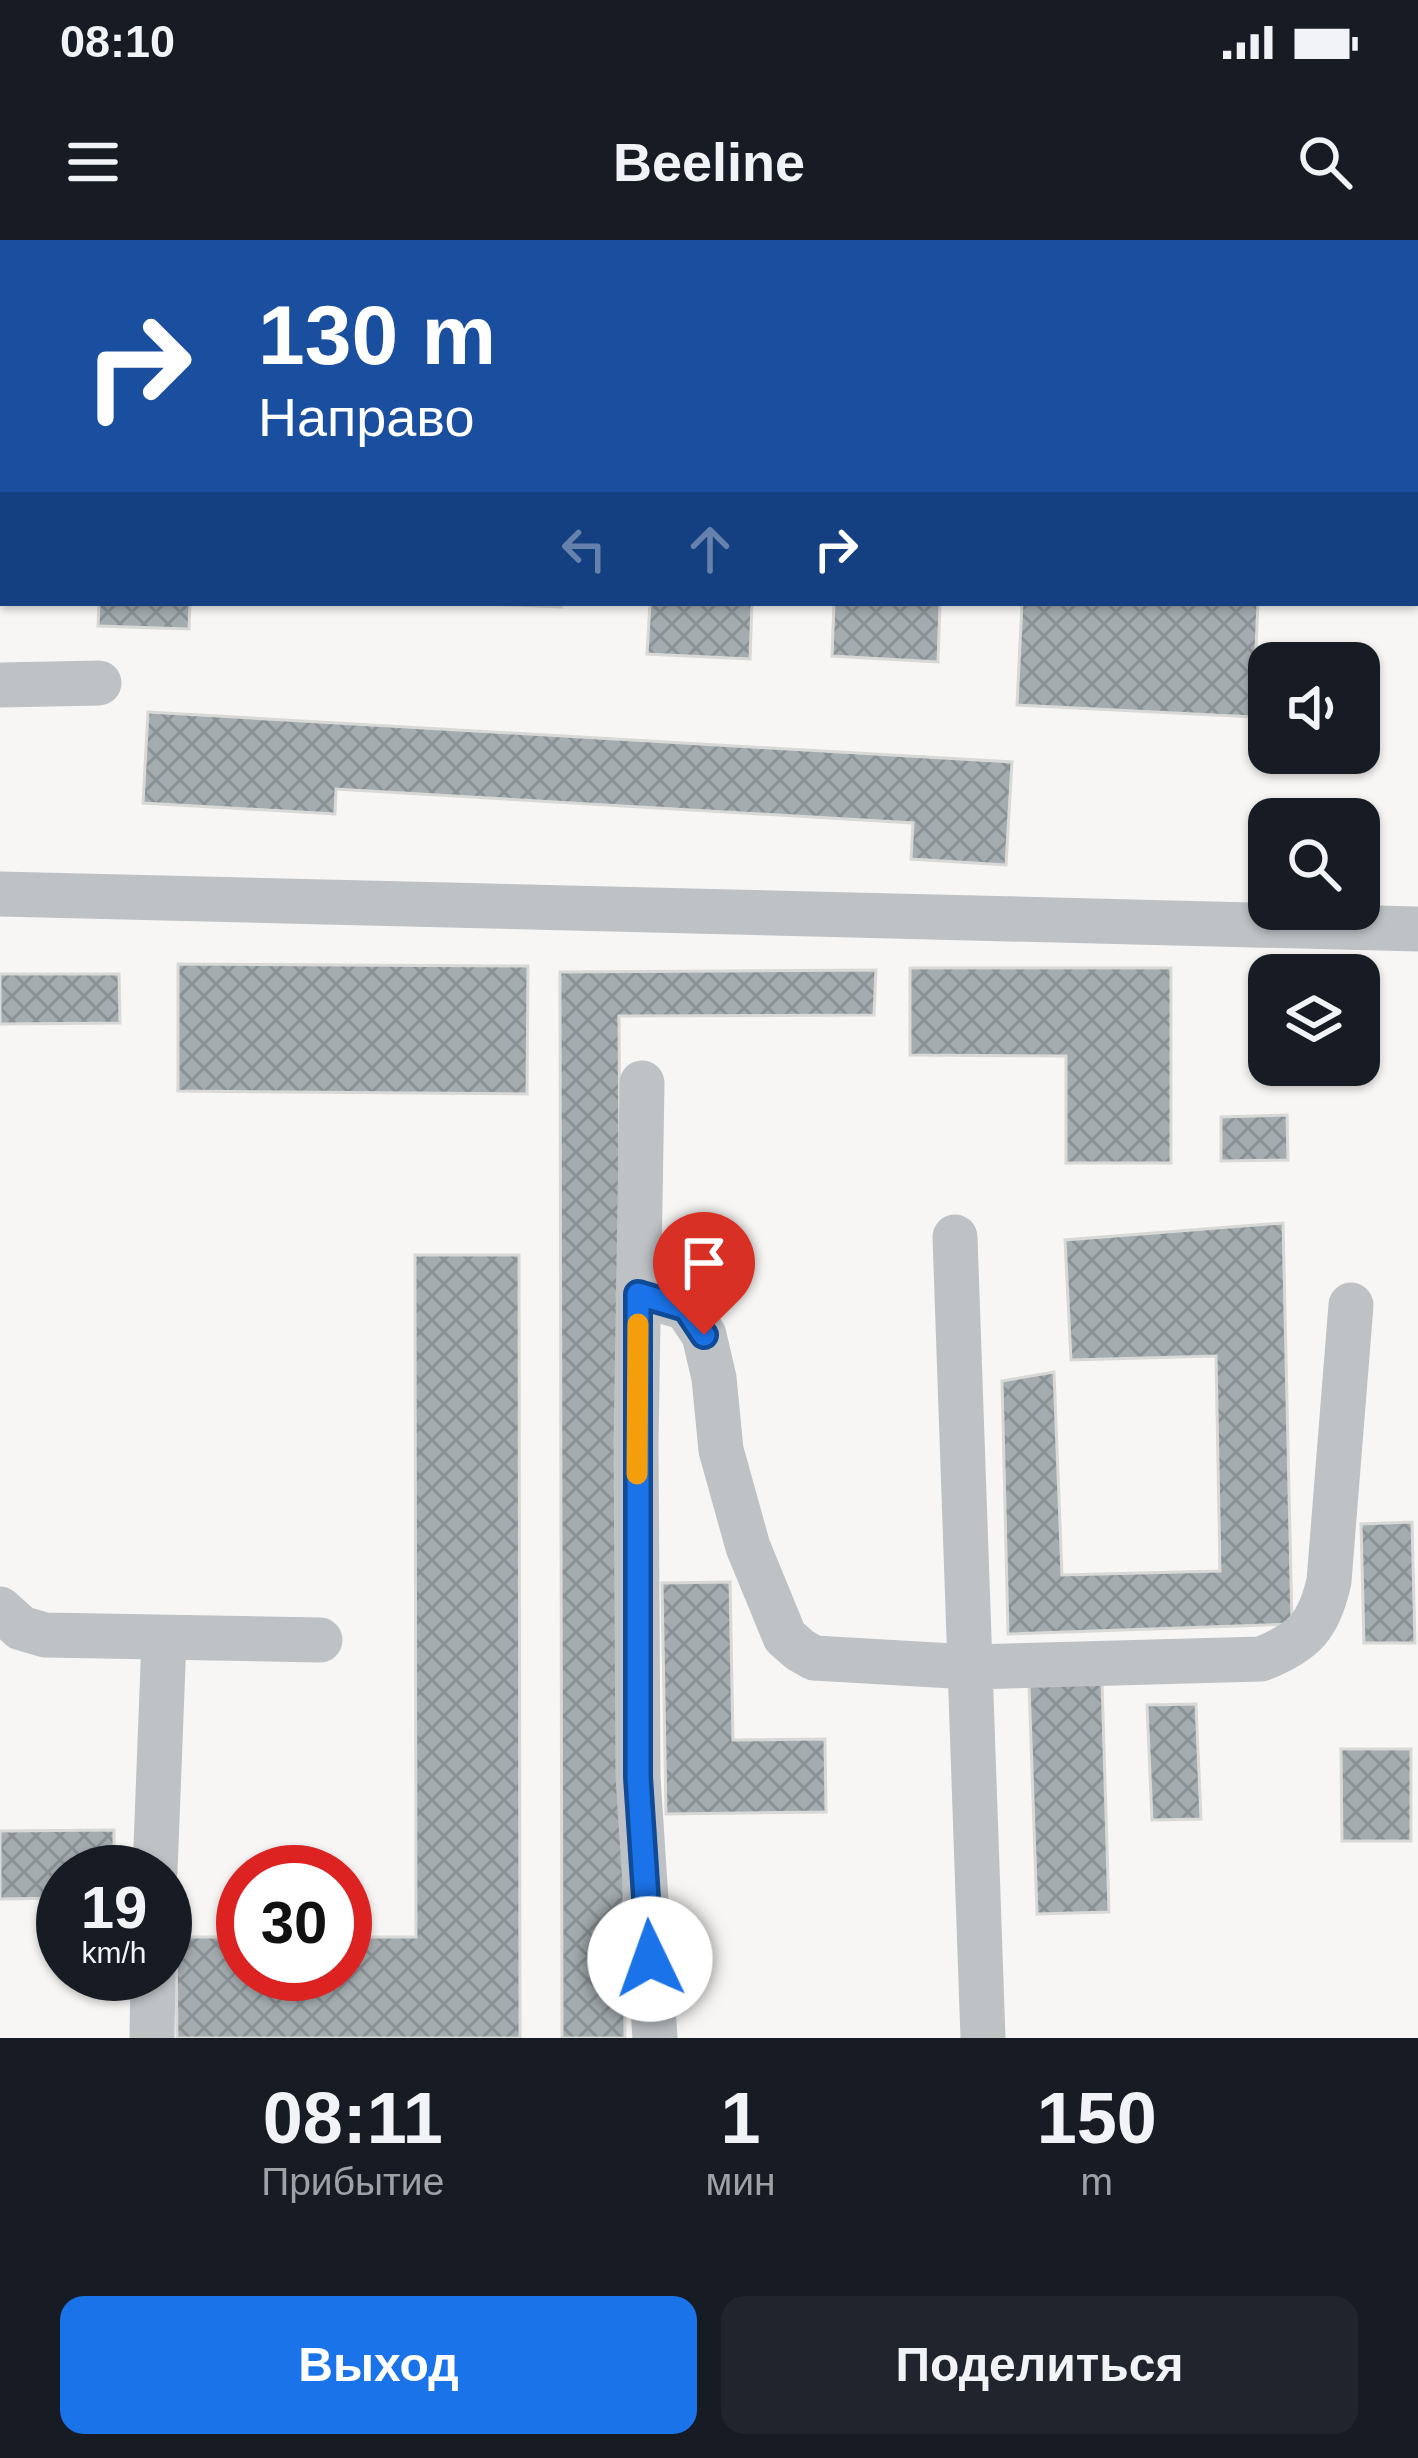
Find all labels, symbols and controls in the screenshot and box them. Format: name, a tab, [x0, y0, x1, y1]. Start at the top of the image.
text: 08:10	[60, 16, 175, 67]
icon: menu	[60, 129, 126, 195]
icon: search	[1292, 129, 1358, 195]
text: Beeline	[613, 132, 805, 192]
icon: right	[60, 288, 216, 444]
text: 130 m	[258, 288, 496, 382]
text: Направо	[258, 387, 474, 447]
icon: left	[551, 516, 617, 582]
icon: ahead	[677, 516, 743, 582]
icon: right	[803, 516, 869, 582]
map controls	[1248, 642, 1380, 1086]
button: sound	[1248, 642, 1380, 774]
button: search	[1248, 798, 1380, 930]
button: layers	[1248, 954, 1380, 1086]
pin	[653, 1212, 755, 1335]
icon: arrive	[671, 1230, 737, 1296]
speed limit sign: 30	[216, 1845, 372, 2001]
text: 19	[81, 1874, 147, 1941]
position arrow	[587, 1896, 713, 2022]
text: km/h	[81, 1936, 147, 1969]
text: 08:11	[263, 2078, 443, 2158]
text: 1	[721, 2078, 761, 2158]
text: 150	[1037, 2078, 1157, 2158]
text: Прибытие	[261, 2160, 444, 2203]
text: мин	[705, 2160, 776, 2203]
text: m	[1081, 2160, 1113, 2203]
button: Выход	[60, 2296, 697, 2434]
button: Поделиться	[721, 2296, 1358, 2434]

